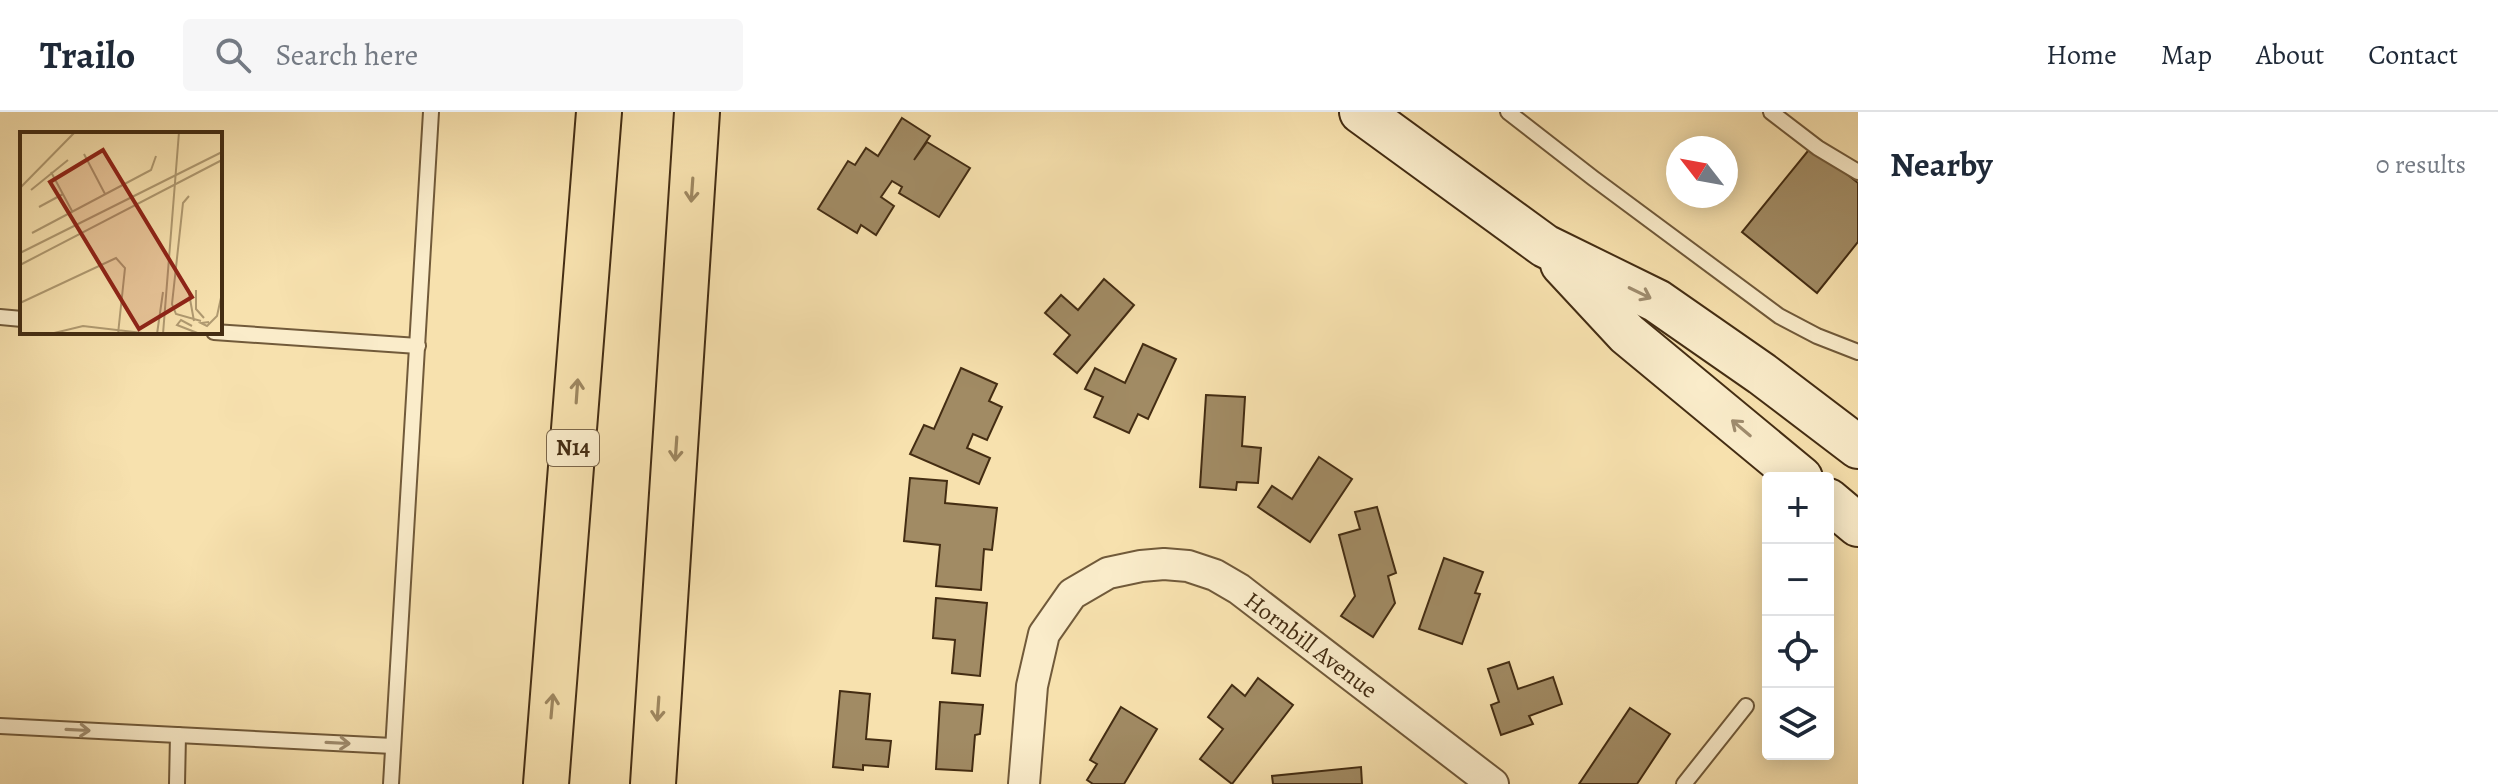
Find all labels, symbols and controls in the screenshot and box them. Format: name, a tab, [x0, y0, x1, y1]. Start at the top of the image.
search box	[183, 19, 743, 91]
text: Trailo	[40, 29, 135, 81]
icon: search	[211, 33, 255, 77]
text: Search here	[275, 35, 418, 75]
text: Home	[2046, 36, 2117, 74]
text: Map	[2161, 36, 2212, 74]
text: About	[2256, 36, 2324, 74]
text: Contact	[2368, 36, 2458, 74]
inset map	[20, 132, 222, 334]
north arrow	[1666, 136, 1738, 208]
text: Nearby	[1890, 141, 1993, 188]
text: 0 results	[2376, 147, 2466, 182]
one-way arrow	[684, 176, 699, 203]
one-way arrow	[1628, 285, 1652, 301]
one-way arrow	[570, 378, 585, 405]
one-way arrow	[1731, 419, 1752, 437]
road number: N14	[547, 430, 599, 466]
one-way arrow	[668, 435, 683, 462]
map controls	[1762, 472, 1834, 760]
button: +	[1762, 472, 1834, 544]
button: −	[1762, 544, 1834, 616]
street label: Hornbill Avenue	[1238, 584, 1384, 706]
button: locate	[1762, 616, 1834, 688]
button: layers	[1762, 688, 1834, 760]
one-way arrow	[545, 693, 560, 720]
one-way arrow	[650, 695, 665, 722]
one-way arrow	[64, 723, 91, 738]
one-way arrow	[324, 736, 351, 751]

